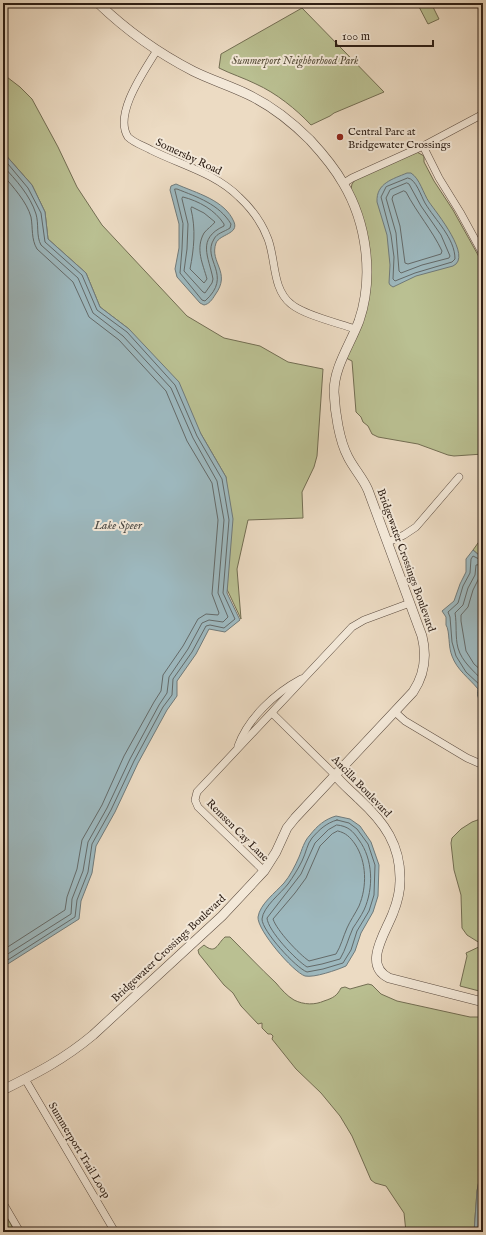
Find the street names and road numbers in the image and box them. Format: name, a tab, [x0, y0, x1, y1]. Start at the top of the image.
street label: Somersby Road	[153, 135, 224, 178]
street label: Bridgewater Crossings Boulevard	[374, 487, 439, 634]
street label: Ancilla Boulevard	[328, 752, 394, 821]
street label: Remsen Cay Lane	[203, 796, 272, 865]
street label: Bridgewater Crossings Boulevard	[109, 892, 229, 1005]
street label: Summerport Trail Loop	[45, 1100, 113, 1201]

